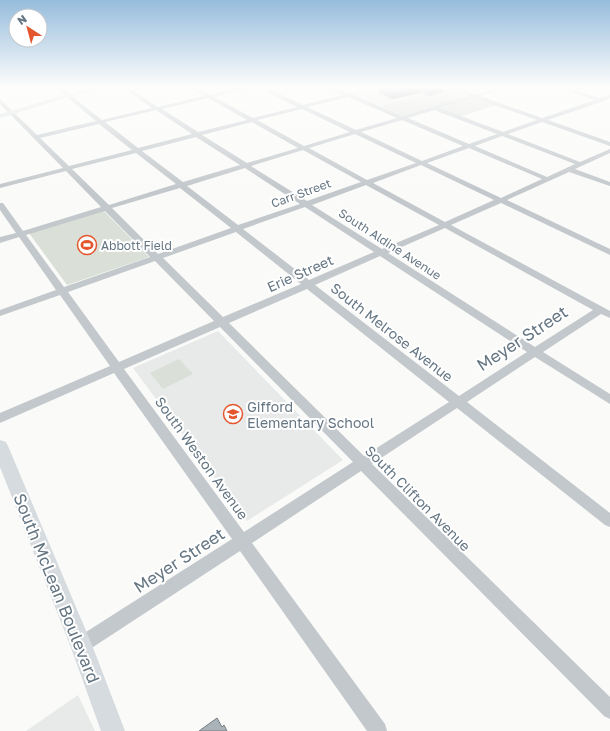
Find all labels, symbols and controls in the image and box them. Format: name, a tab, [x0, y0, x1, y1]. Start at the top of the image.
north arrow	[8, 8, 48, 48]
text: N	[15, 12, 29, 27]
street label: Carr Street	[269, 175, 333, 211]
street label: South Aldine Avenue	[336, 205, 444, 283]
sports icon: Abbott Field	[76, 234, 98, 256]
place label: Abbott Field	[101, 238, 172, 253]
street label: Erie Street	[264, 251, 336, 295]
street label: South Melrose Avenue	[328, 279, 456, 385]
street label: Meyer Street	[473, 301, 572, 375]
street label: South Weston Avenue	[152, 393, 252, 523]
place label: Gifford Elementary School	[247, 398, 374, 431]
school or university icon: Gifford Elementary School	[222, 403, 244, 425]
street label: South Clifton Avenue	[362, 442, 474, 554]
street label: South McLean Boulevard	[9, 490, 105, 686]
street label: Meyer Street	[130, 523, 229, 597]

